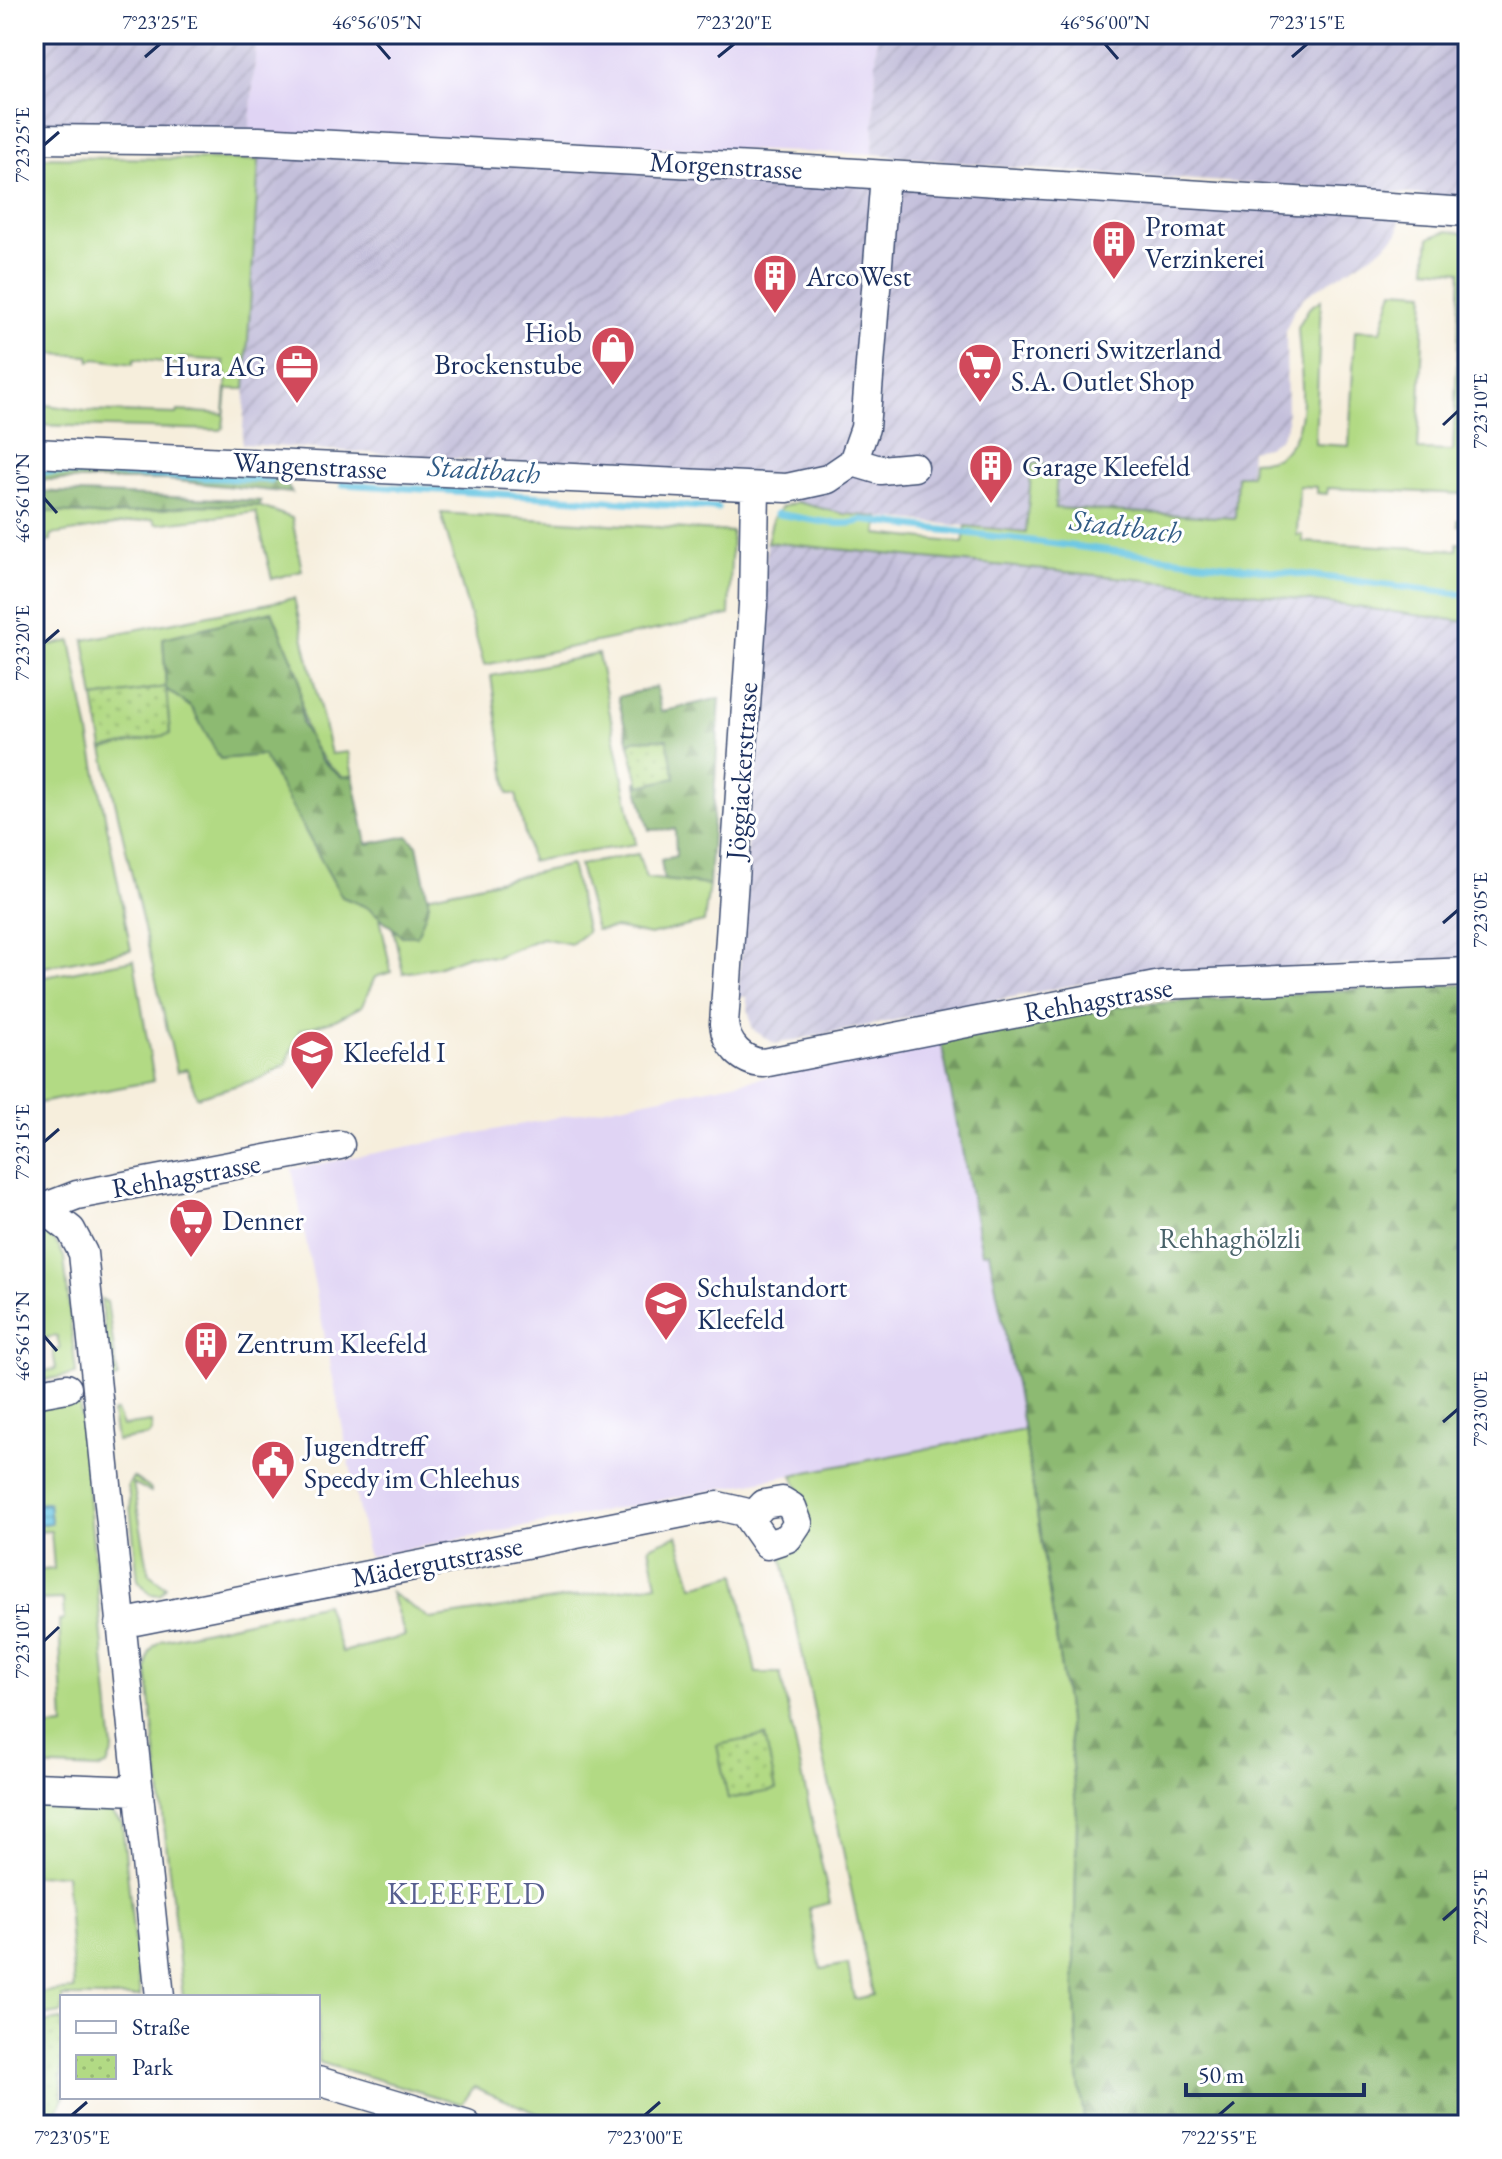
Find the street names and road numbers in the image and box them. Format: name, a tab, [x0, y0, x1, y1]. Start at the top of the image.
street label: Morgenstrasse	[649, 143, 803, 187]
street label: Wangenstrasse	[232, 443, 388, 487]
street label: Jöggiackerstrasse	[717, 681, 765, 863]
street label: Rehhagstrasse	[1021, 968, 1175, 1030]
street label: Rehhagstrasse	[109, 1144, 263, 1206]
street label: Mädergutstrasse	[348, 1527, 526, 1595]

